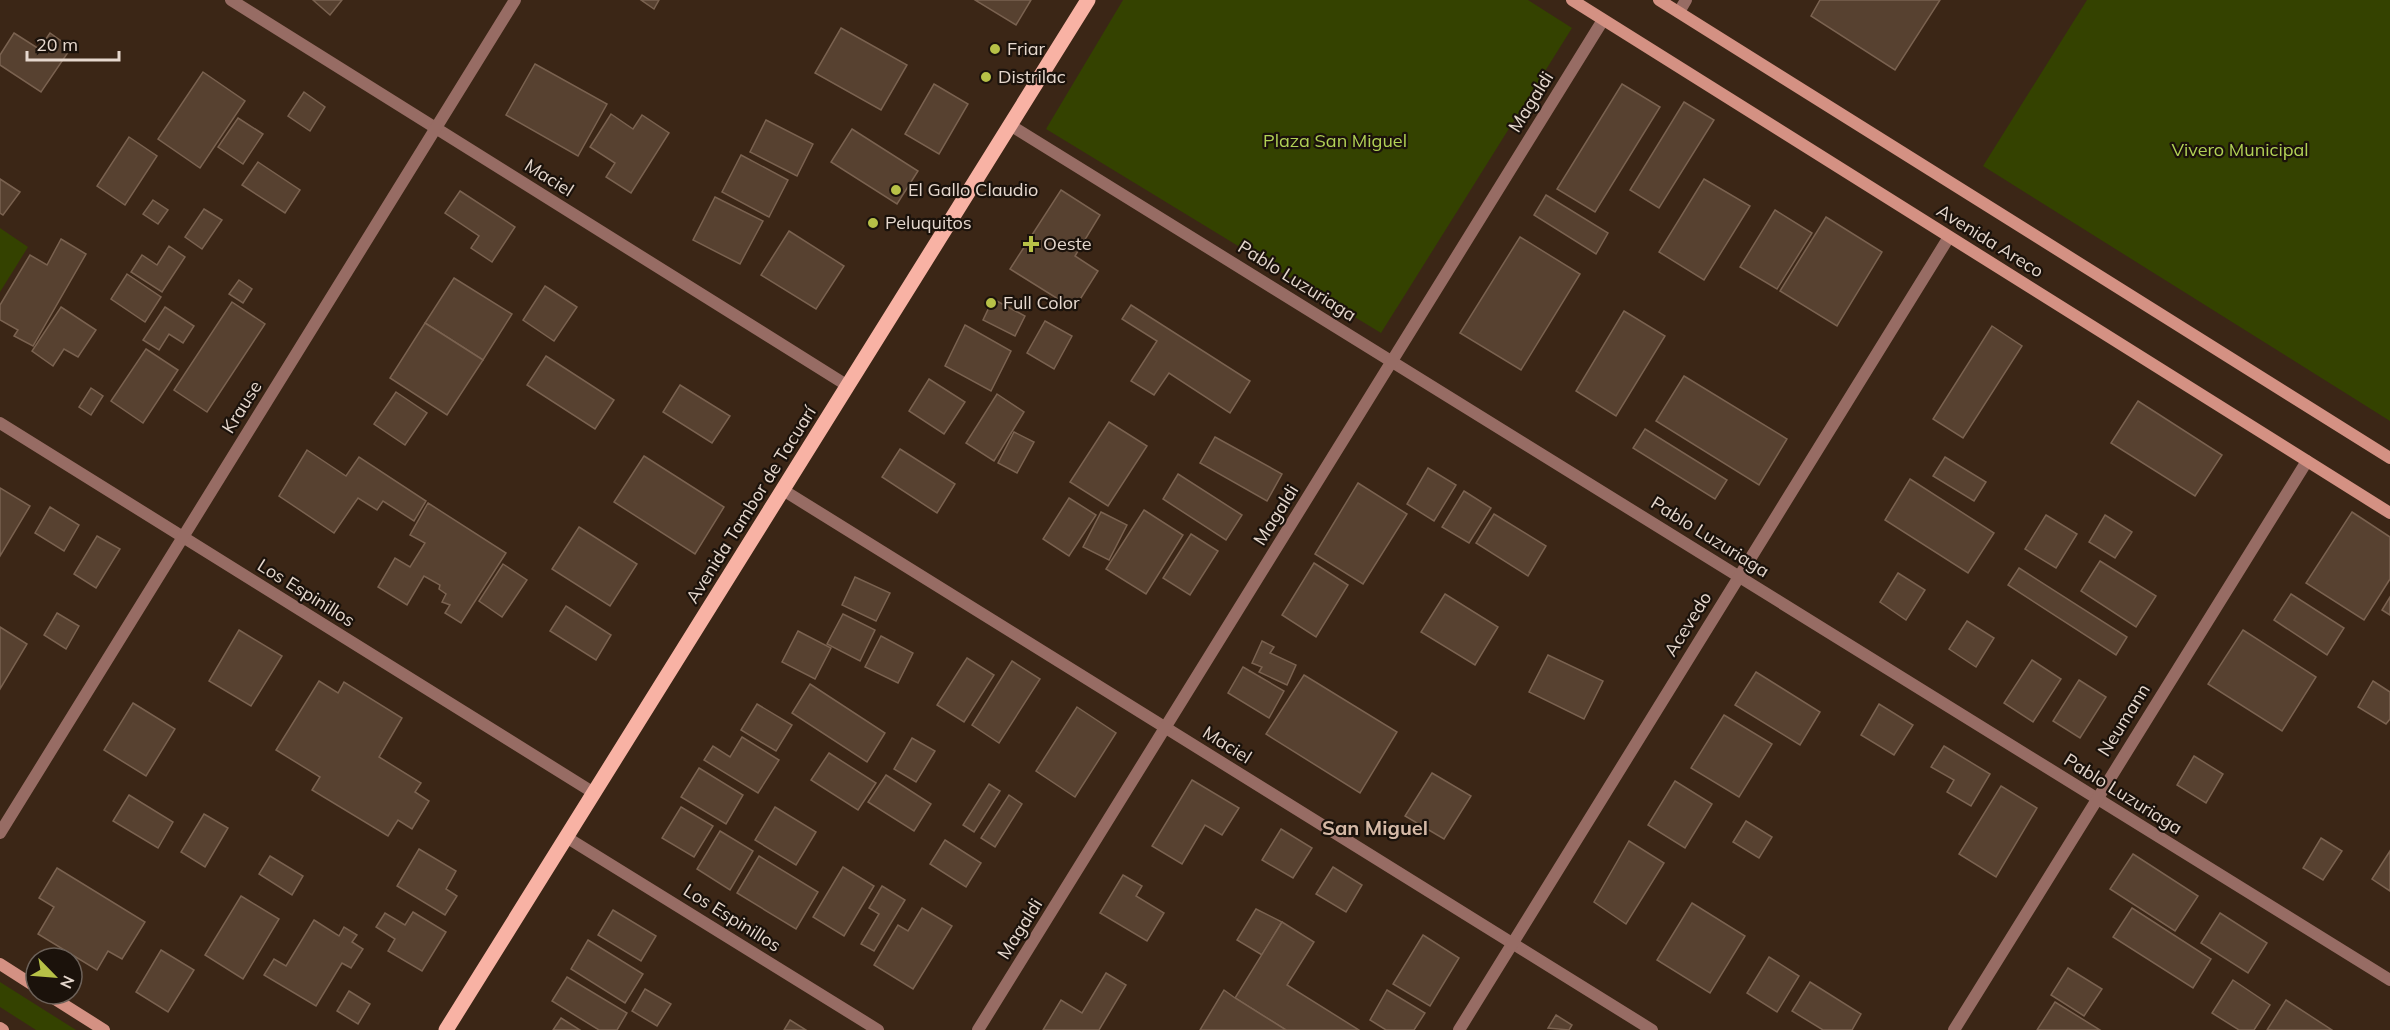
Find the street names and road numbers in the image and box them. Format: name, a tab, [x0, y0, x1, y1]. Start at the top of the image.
street label: Magaldi	[1503, 67, 1558, 136]
street label: Maciel	[520, 154, 578, 202]
street label: Avenida Areco	[1933, 199, 2048, 283]
street label: Pablo Luzuriaga	[1234, 235, 1361, 326]
street label: Krause	[217, 376, 267, 437]
street label: Avenida Tambor de Tacuarí	[680, 401, 822, 608]
street label: Magaldi	[1248, 480, 1303, 549]
street label: Pablo Luzuriaga	[1647, 491, 1774, 582]
street label: Los Espinillos	[253, 553, 359, 632]
street label: Acevedo	[1659, 587, 1716, 660]
street label: Neumann	[2092, 679, 2155, 760]
street label: Maciel	[1198, 721, 1256, 769]
street label: Pablo Luzuriaga	[2060, 748, 2187, 839]
street label: Los Espinillos	[679, 878, 785, 957]
street label: Magaldi	[992, 894, 1047, 963]

